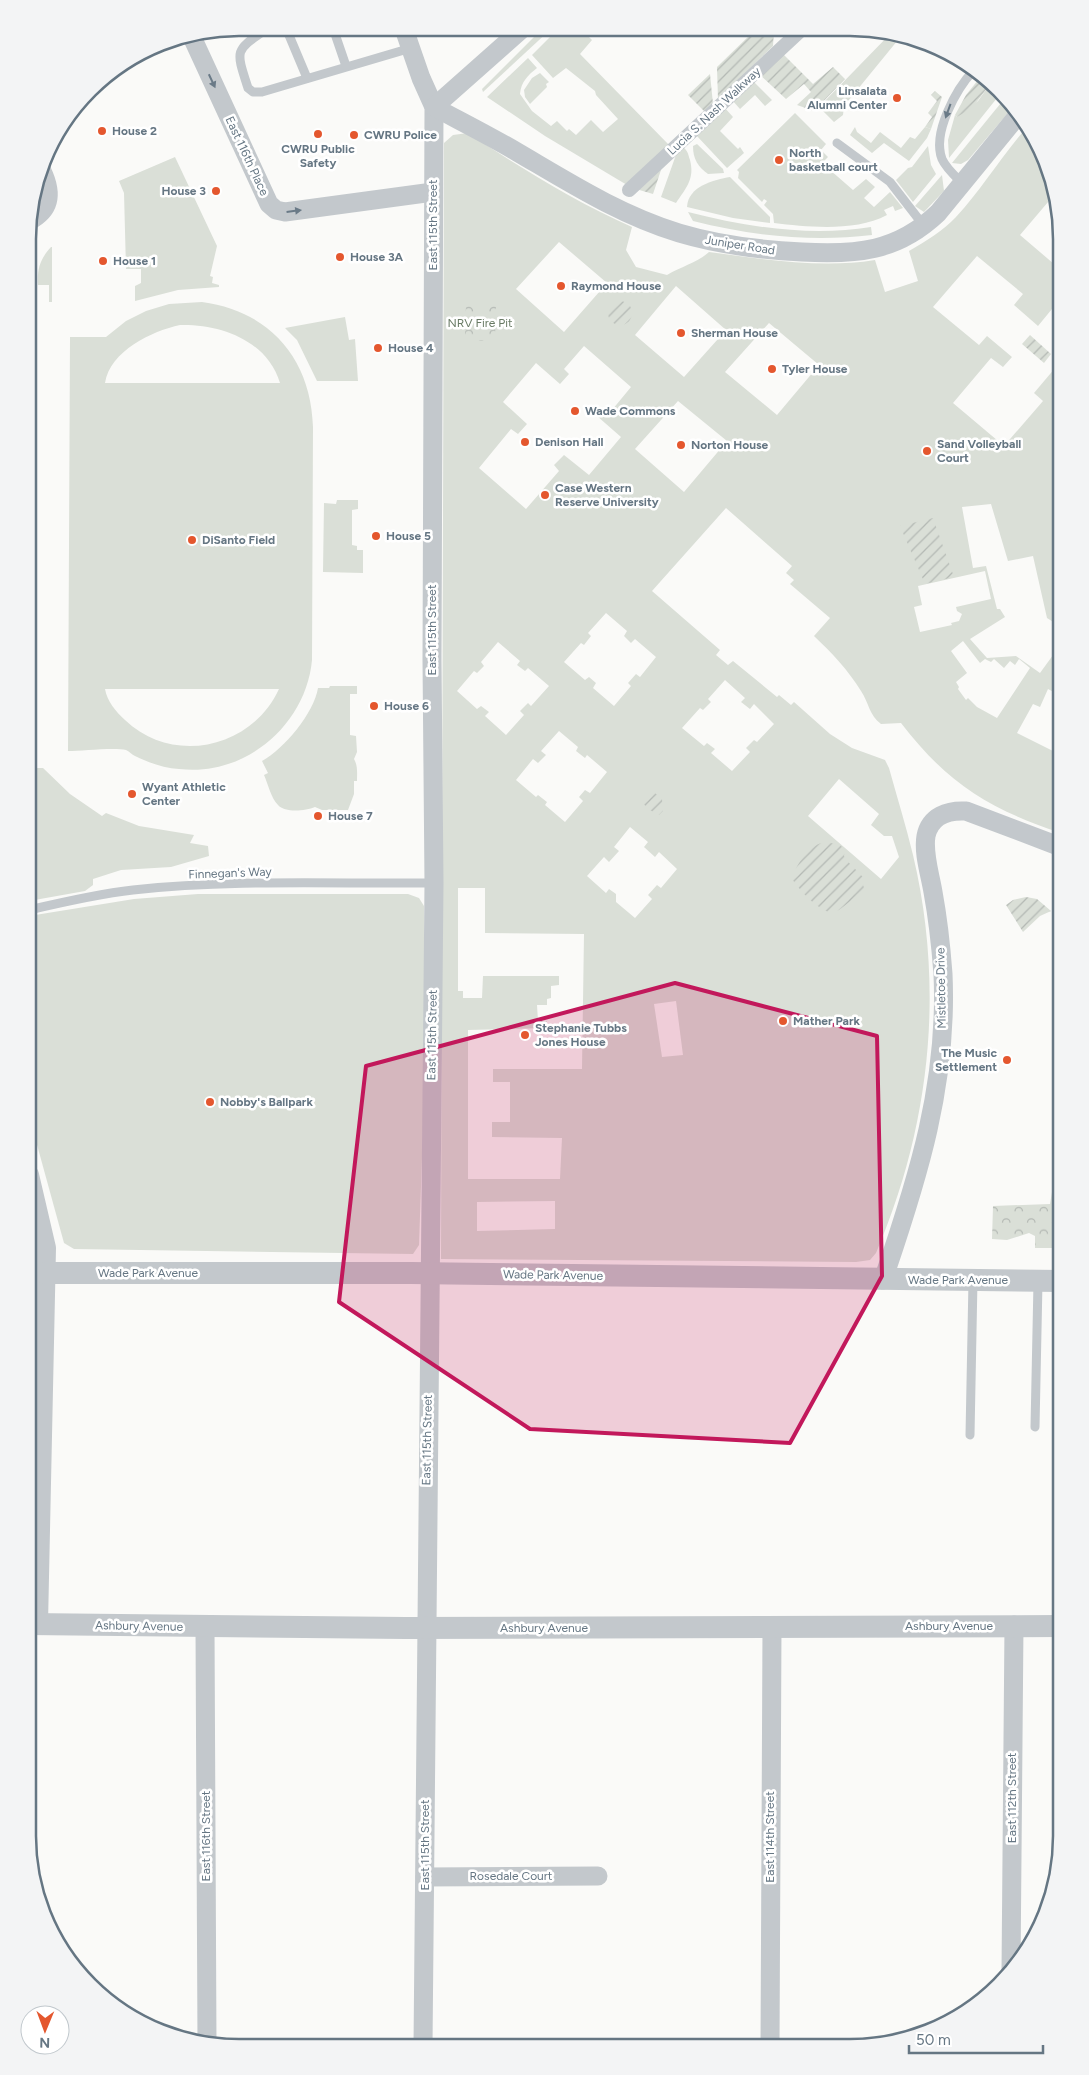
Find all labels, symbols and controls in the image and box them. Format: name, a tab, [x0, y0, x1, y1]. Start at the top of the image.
street label: Lucia S. Nash Walkway	[665, 64, 764, 158]
one-way arrow	[209, 74, 217, 88]
place label: Linsalata Alumni Center	[807, 84, 887, 112]
marker: Linsalata Alumni Center	[891, 92, 903, 104]
one-way arrow	[944, 104, 952, 119]
street label: East 116th Place	[222, 114, 272, 198]
place label: House 2	[112, 124, 157, 138]
marker: House 2	[96, 125, 108, 137]
marker: CWRU Public Safety	[312, 128, 324, 140]
place label: CWRU Police	[364, 128, 437, 142]
marker: CWRU Police	[348, 129, 360, 141]
place label: CWRU Public Safety	[281, 142, 355, 170]
place label: North basketball court	[789, 146, 878, 174]
marker: North basketball court	[773, 154, 785, 166]
street label: East 115th Street	[426, 179, 440, 270]
place label: House 3	[161, 184, 206, 198]
marker: House 3	[210, 185, 222, 197]
one-way arrow	[286, 207, 302, 215]
street label: Juniper Road	[704, 233, 776, 257]
place label: House 3A	[350, 250, 404, 264]
marker: House 3A	[334, 251, 346, 263]
place label: House 1	[113, 254, 156, 268]
marker: House 1	[97, 255, 109, 267]
place label: Raymond House	[571, 279, 662, 293]
marker: Raymond House	[555, 280, 567, 292]
park label: NRV Fire Pit	[447, 316, 513, 330]
place label: Sherman House	[691, 326, 778, 340]
marker: Sherman House	[675, 327, 687, 339]
place label: House 4	[388, 341, 434, 355]
marker: House 4	[372, 342, 384, 354]
place label: Tyler House	[782, 362, 848, 376]
marker: Tyler House	[766, 363, 778, 375]
place label: Wade Commons	[585, 404, 676, 418]
marker: Wade Commons	[569, 405, 581, 417]
place label: Denison Hall	[535, 435, 604, 449]
marker: Denison Hall	[519, 436, 531, 448]
place label: Sand Volleyball Court	[937, 437, 1021, 465]
place label: Norton House	[691, 438, 769, 452]
marker: Norton House	[675, 439, 687, 451]
marker: Sand Volleyball Court	[921, 445, 933, 457]
place label: Case Western Reserve University	[555, 481, 659, 509]
marker: Case Western Reserve University	[539, 489, 551, 501]
place label: House 5	[386, 529, 431, 543]
marker: House 5	[370, 530, 382, 542]
place label: DiSanto Field	[202, 533, 275, 547]
marker: DiSanto Field	[186, 534, 198, 546]
street label: East 115th Street	[425, 584, 439, 675]
place label: House 6	[384, 699, 429, 713]
marker: House 6	[368, 700, 380, 712]
place label: Wyant Athletic Center	[142, 780, 226, 808]
marker: Wyant Athletic Center	[126, 788, 138, 800]
place label: House 7	[328, 809, 373, 823]
marker: House 7	[312, 810, 324, 822]
street label: Finnegan's Way	[188, 865, 273, 881]
street label: Mistletoe Drive	[933, 947, 949, 1029]
street label: East 115th Street	[424, 989, 440, 1081]
place label: Mather Park	[793, 1014, 860, 1028]
marker: Mather Park	[777, 1015, 789, 1027]
place label: Stephanie Tubbs Jones House	[535, 1021, 627, 1049]
marker: Stephanie Tubbs Jones House	[519, 1029, 531, 1041]
place label: The Music Settlement	[935, 1046, 997, 1074]
marker: The Music Settlement	[1001, 1054, 1013, 1066]
place label: Nobby's Ballpark	[220, 1095, 313, 1109]
marker: Nobby's Ballpark	[204, 1096, 216, 1108]
street label: Wade Park Avenue	[98, 1266, 198, 1280]
street label: Wade Park Avenue	[503, 1267, 604, 1283]
street label: Wade Park Avenue	[908, 1273, 1008, 1287]
street label: East 115th Street	[419, 1394, 435, 1486]
street label: Ashbury Avenue	[95, 1618, 184, 1634]
street label: Ashbury Avenue	[905, 1619, 993, 1633]
street label: Ashbury Avenue	[500, 1621, 588, 1635]
street label: East 112th Street	[1005, 1752, 1019, 1843]
street label: East 116th Street	[199, 1790, 213, 1881]
street label: East 114th Street	[763, 1791, 777, 1883]
street label: East 115th Street	[418, 1799, 432, 1890]
street label: Rosedale Court	[470, 1869, 553, 1883]
north arrow	[20, 2005, 70, 2055]
scale bar	[909, 2022, 1043, 2054]
text: 50 m	[916, 2031, 951, 2049]
text: N	[39, 2034, 50, 2051]

